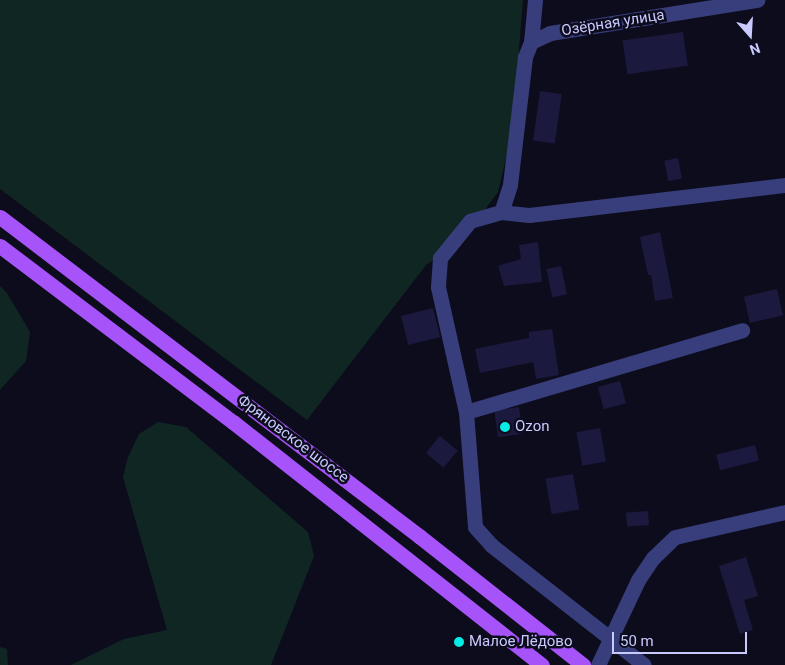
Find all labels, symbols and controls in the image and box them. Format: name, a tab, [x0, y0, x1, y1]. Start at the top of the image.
street label: Озёрная улица	[560, 6, 666, 40]
north arrow	[725, 10, 775, 60]
text: N	[748, 40, 762, 58]
street label: Фряновское шоссе	[234, 391, 352, 487]
place label: Ozon	[515, 418, 549, 436]
marker: Ozon	[499, 421, 511, 433]
scale bar	[615, 622, 750, 654]
text: 50 m	[620, 632, 654, 650]
place label: Малое Лёдово	[469, 633, 572, 651]
marker: Малое Лёдово	[453, 636, 465, 648]

